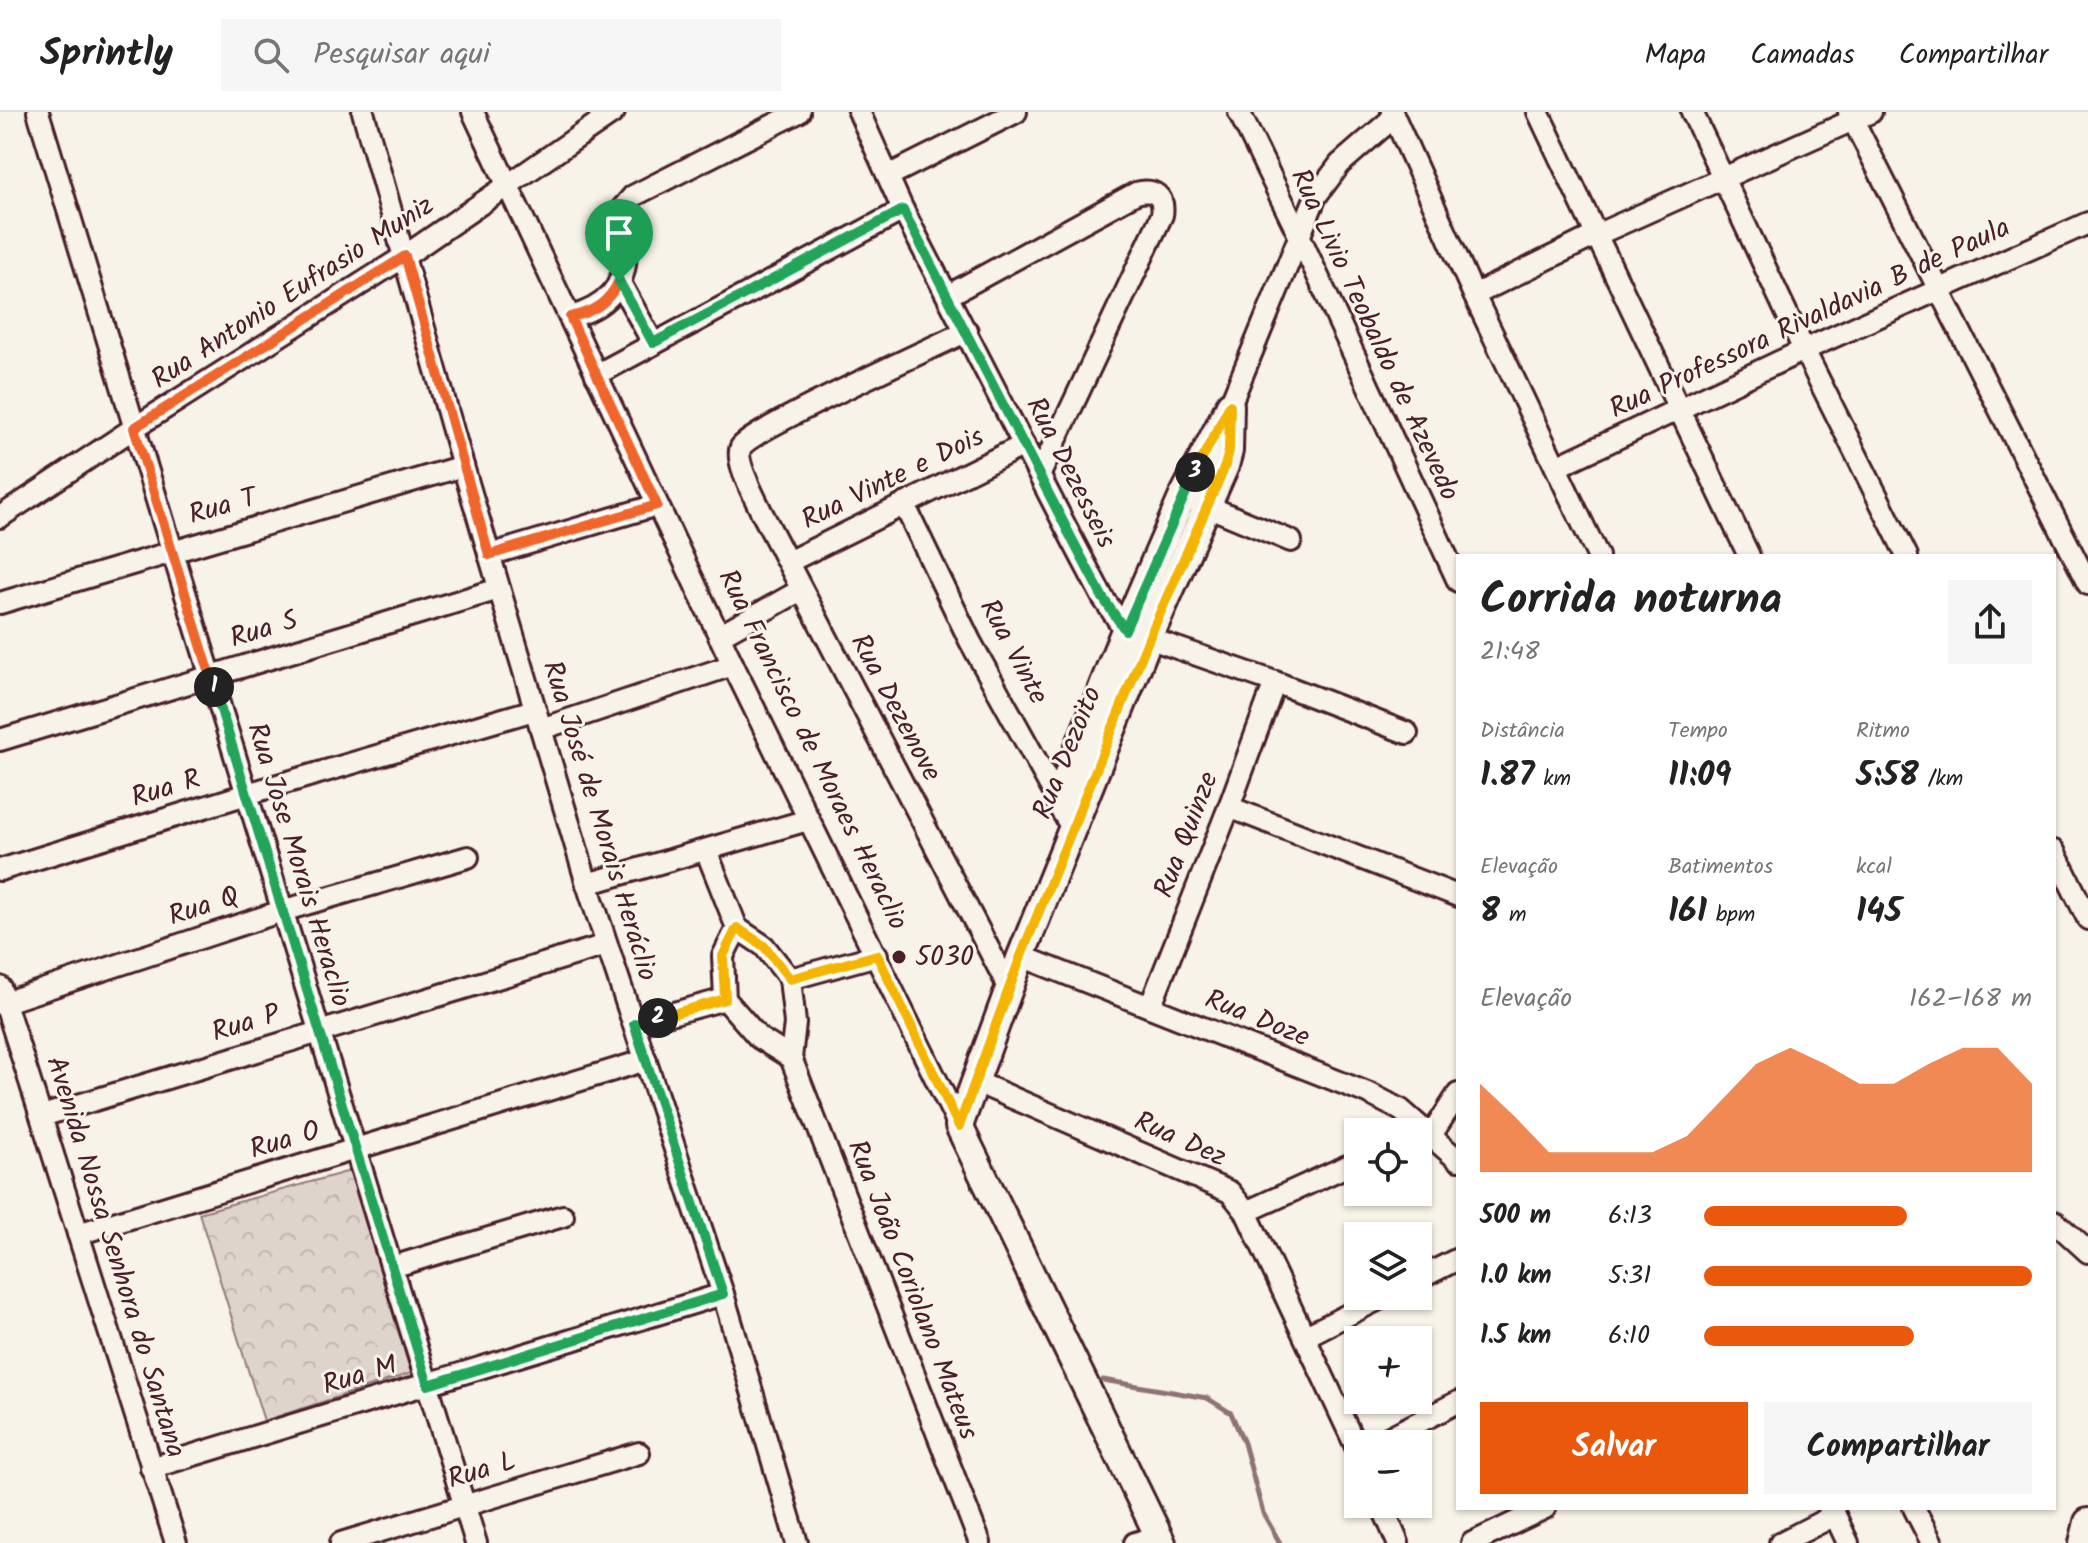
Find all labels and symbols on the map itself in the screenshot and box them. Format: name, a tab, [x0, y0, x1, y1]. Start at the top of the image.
street label: Rua Livio Teobaldo de Azevedo	[1277, 161, 1471, 509]
street label: Rua Antonio Eufrasio Muniz	[142, 184, 444, 402]
pin	[585, 199, 653, 281]
street label: Rua Professora Rivaldavia B de Paula	[1602, 206, 2018, 432]
street label: Rua Dezesseis	[1013, 389, 1127, 557]
street label: Rua Vinte e Dois	[794, 415, 992, 543]
pin: 3	[1175, 452, 1215, 492]
street label: Rua T	[184, 475, 264, 538]
street label: Rua Francisco de Moraes Heraclio	[705, 562, 919, 938]
street label: Rua Vinte	[966, 591, 1060, 713]
street label: Rua S	[224, 598, 304, 662]
street label: Rua Dezenove	[837, 626, 953, 790]
street label: Rua José de Morais Heráclio	[529, 655, 669, 987]
pin: 1	[194, 667, 234, 707]
street label: Rua Dezoito	[1021, 680, 1115, 826]
street label: Rua Jose Morais Heraclio	[233, 717, 363, 1013]
street label: Rua R	[126, 757, 206, 821]
street label: Rua Quinze	[1142, 765, 1232, 905]
street label: Rua Q	[163, 874, 245, 940]
place label: 5030	[915, 935, 974, 980]
marker: 5030	[890, 948, 908, 966]
street label: Rua Doze	[1198, 978, 1317, 1061]
street label: Rua P	[206, 992, 287, 1056]
pin: 2	[638, 998, 678, 1038]
street label: Avenida Nossa Senhora do Santana	[32, 1051, 198, 1463]
street label: Rua Dez	[1126, 1100, 1234, 1180]
street label: Rua O	[244, 1109, 326, 1173]
street label: Rua João Coriolano Mateus	[834, 1133, 990, 1447]
street label: Rua M	[317, 1343, 403, 1409]
street label: Rua L	[442, 1439, 522, 1503]

